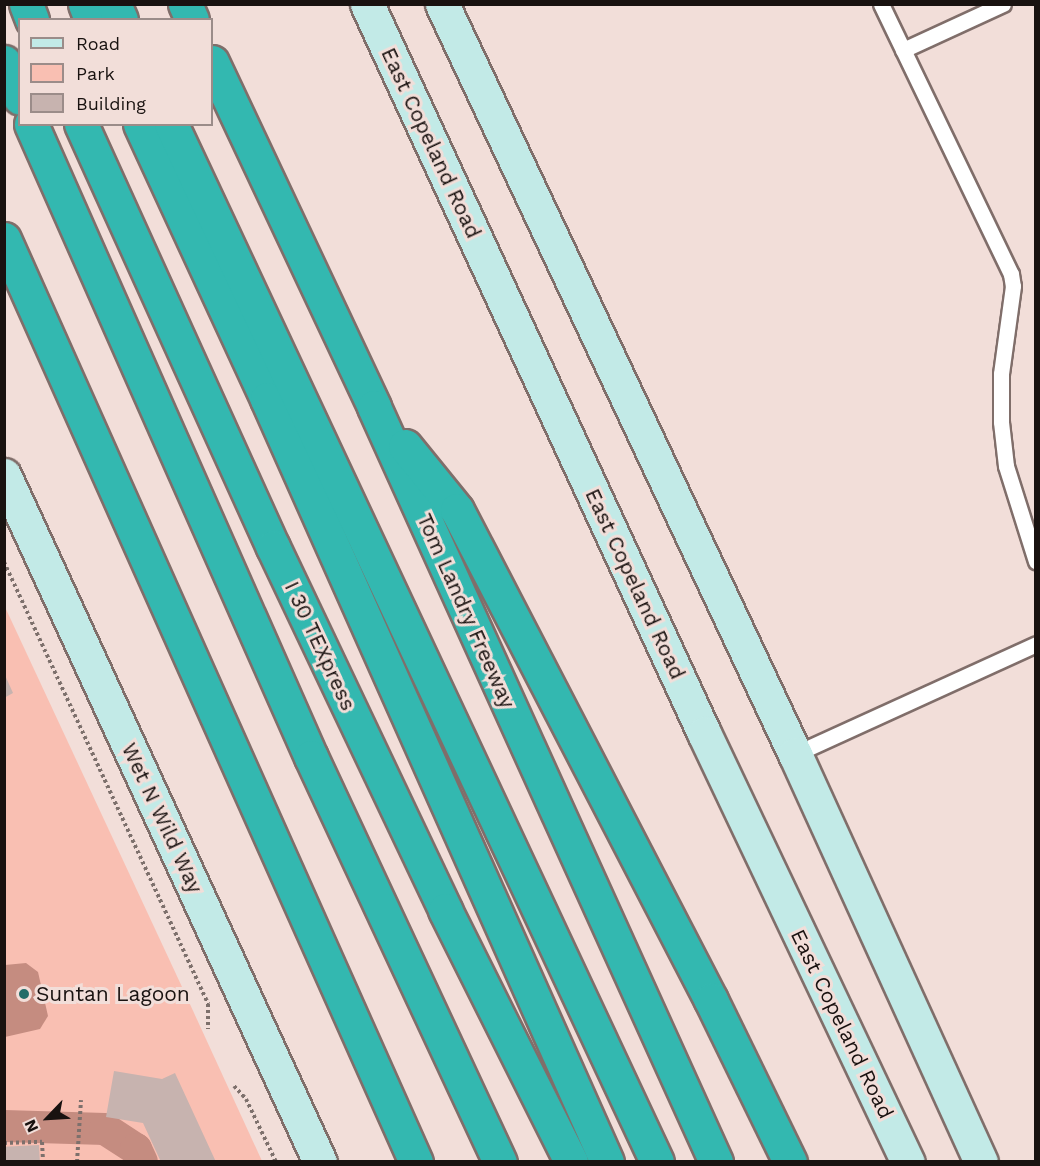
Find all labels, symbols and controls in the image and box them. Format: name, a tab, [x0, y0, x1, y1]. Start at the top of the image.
legend	[18, 18, 213, 126]
text: Road	[76, 33, 120, 54]
street label: East Copeland Road	[376, 44, 486, 242]
text: Park	[76, 63, 115, 84]
text: Building	[76, 93, 146, 114]
street label: East Copeland Road	[580, 485, 690, 683]
street label: Tom Landry Freeway	[412, 510, 520, 712]
street label: I 30 TEXpress	[279, 577, 361, 715]
street label: Wet N Wild Way	[116, 738, 208, 898]
street label: East Copeland Road	[785, 925, 899, 1123]
place label: Suntan Lagoon	[36, 981, 190, 1007]
marker: Suntan Lagoon	[17, 987, 31, 1001]
north arrow	[18, 1088, 78, 1148]
text: N	[20, 1116, 42, 1135]

